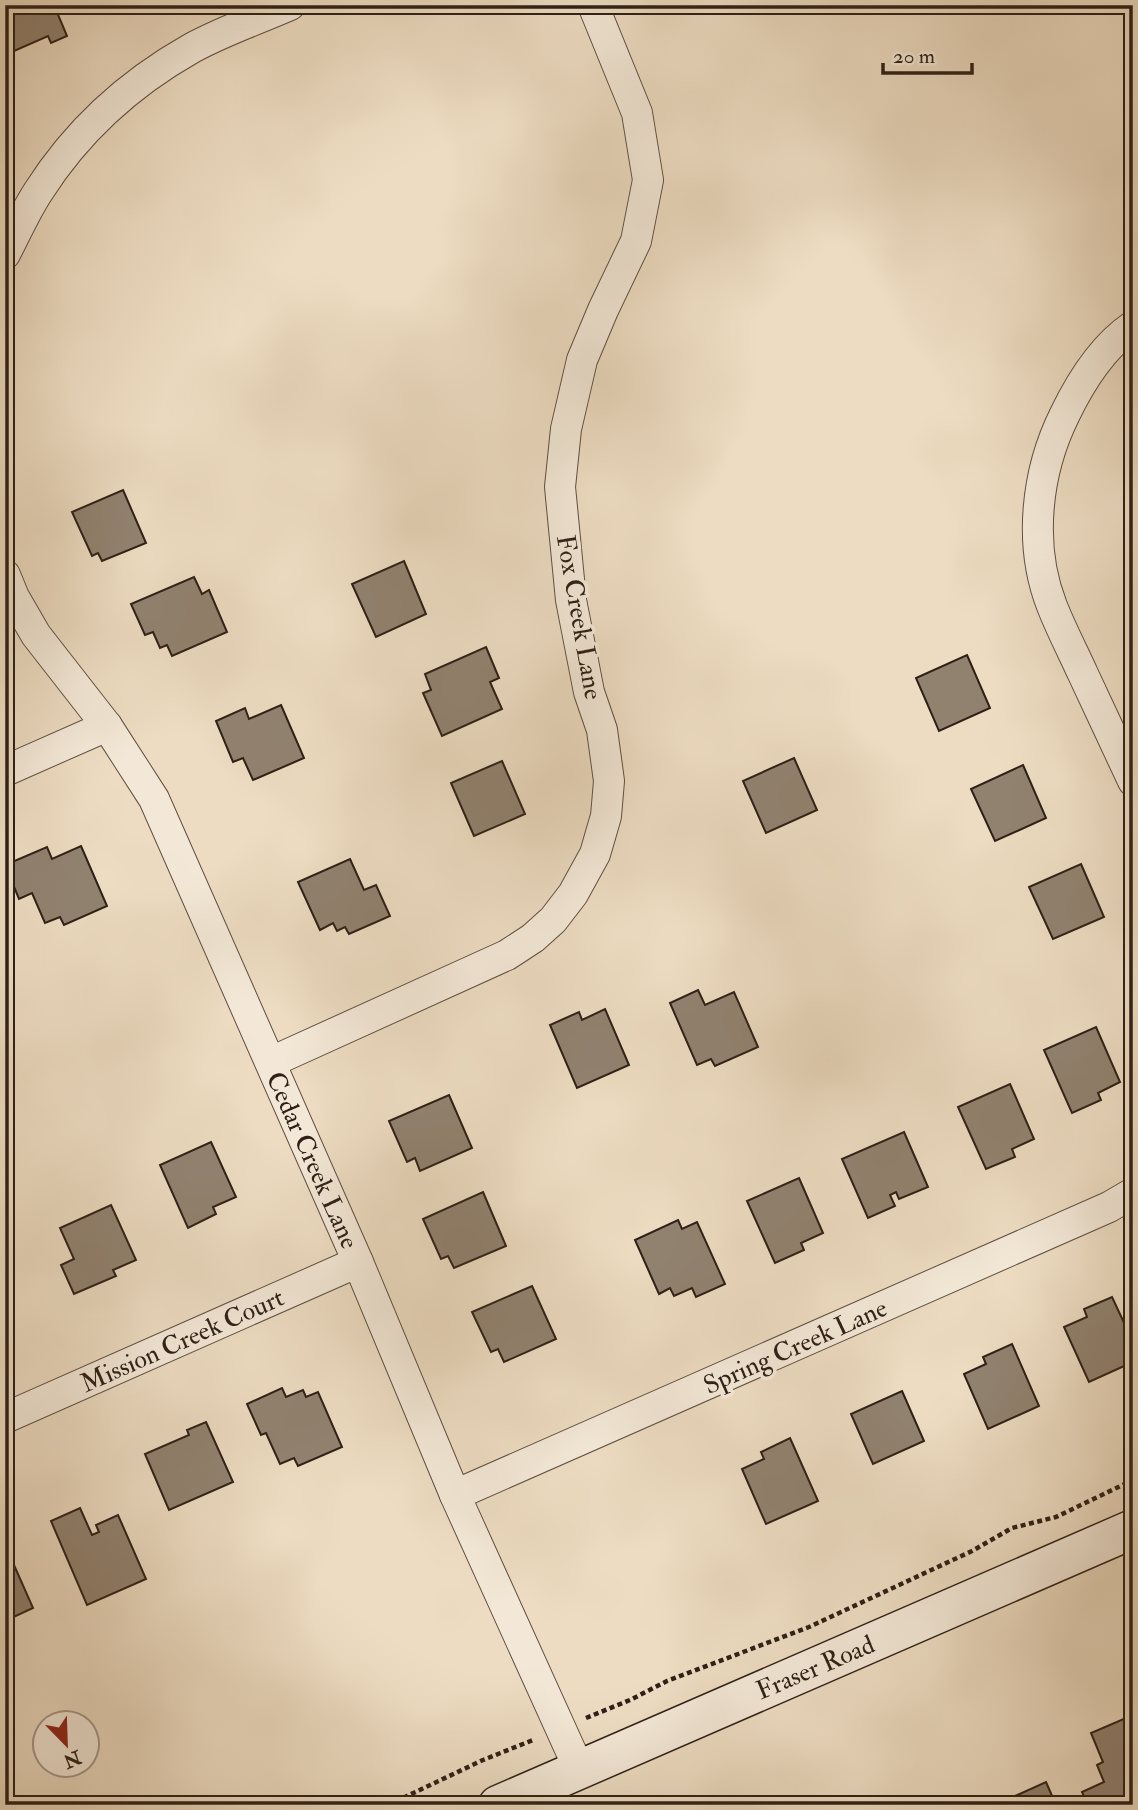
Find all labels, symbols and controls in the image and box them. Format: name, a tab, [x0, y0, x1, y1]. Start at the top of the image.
scale bar	[883, 32, 972, 76]
text: 20 m	[893, 43, 935, 70]
street label: Fox Creek Lane	[549, 532, 609, 702]
street label: Cedar Creek Lane	[259, 1067, 365, 1254]
street label: Mission Creek Court	[76, 1282, 289, 1400]
street label: Spring Creek Lane	[699, 1292, 893, 1403]
street label: Fraser Road	[751, 1629, 880, 1707]
north arrow	[32, 1708, 102, 1778]
text: N	[59, 1744, 86, 1773]

